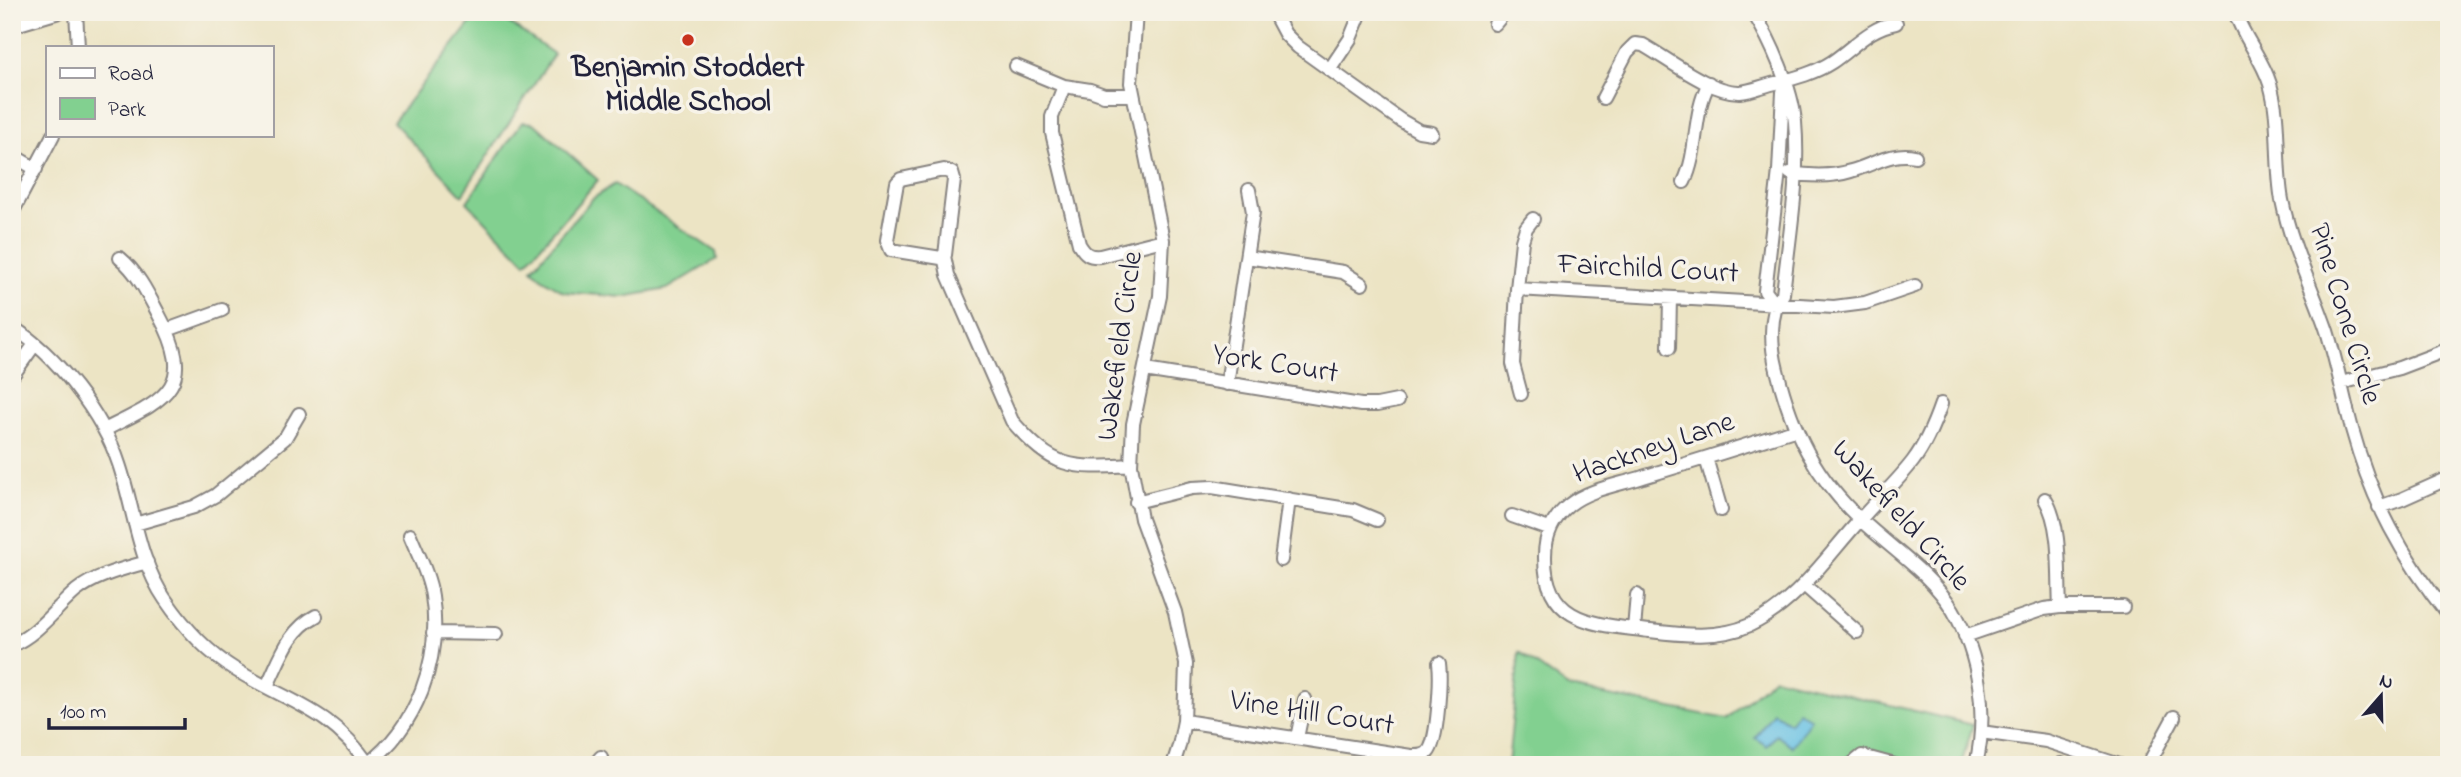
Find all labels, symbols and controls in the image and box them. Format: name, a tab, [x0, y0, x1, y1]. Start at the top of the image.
marker: Benjamin Stoddert Middle School	[680, 32, 696, 48]
legend	[46, 46, 273, 136]
place label: Benjamin Stoddert Middle School	[569, 47, 805, 125]
text: Road	[108, 60, 154, 90]
text: Park	[108, 96, 147, 126]
street label: Pine Cone Circle	[2296, 218, 2393, 411]
street label: Fairchild Court	[1555, 243, 1740, 297]
street label: Wakefield Circle	[1086, 248, 1156, 444]
street label: York Court	[1209, 333, 1341, 397]
street label: Hackney Lane	[1567, 401, 1741, 497]
street label: Wakefield Circle	[1820, 430, 1981, 602]
north arrow	[2346, 662, 2416, 732]
text: N	[2375, 667, 2397, 697]
street label: Vine Hill Court	[1226, 679, 1397, 749]
scale bar	[49, 686, 186, 730]
text: 100 m	[60, 698, 106, 728]

